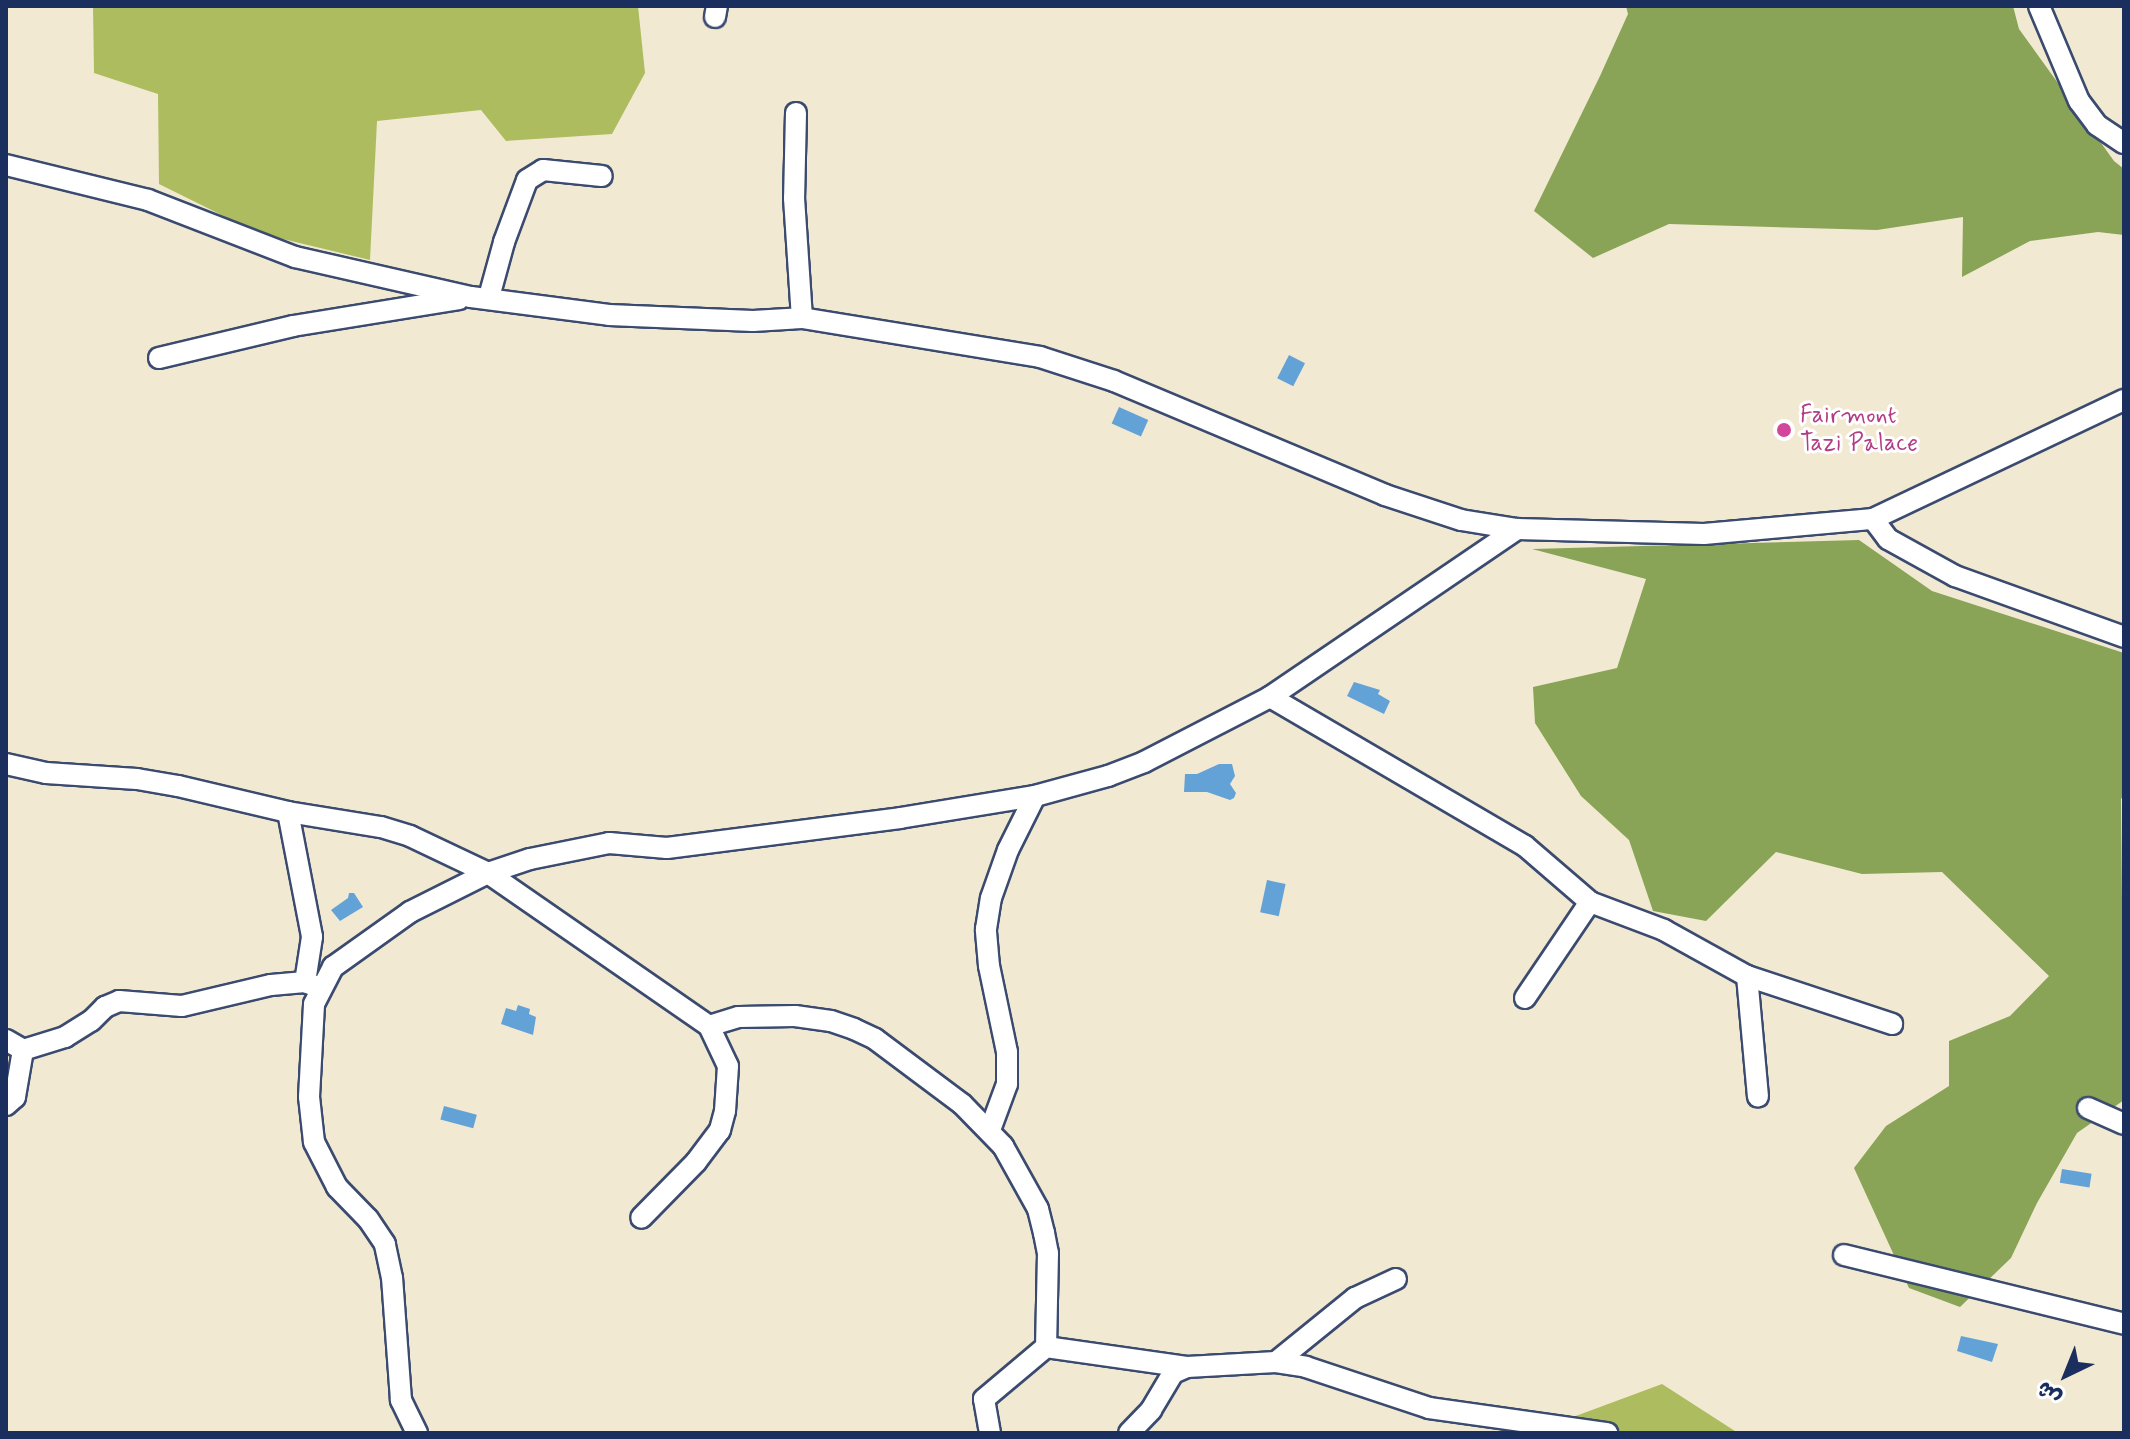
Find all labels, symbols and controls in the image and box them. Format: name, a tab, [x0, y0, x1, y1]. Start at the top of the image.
place label: Fairmont Tazi Palace	[1800, 402, 1912, 458]
marker: Fairmont Tazi Palace	[1775, 421, 1793, 439]
north arrow	[2026, 1335, 2106, 1415]
text: ش	[2031, 1374, 2068, 1411]

